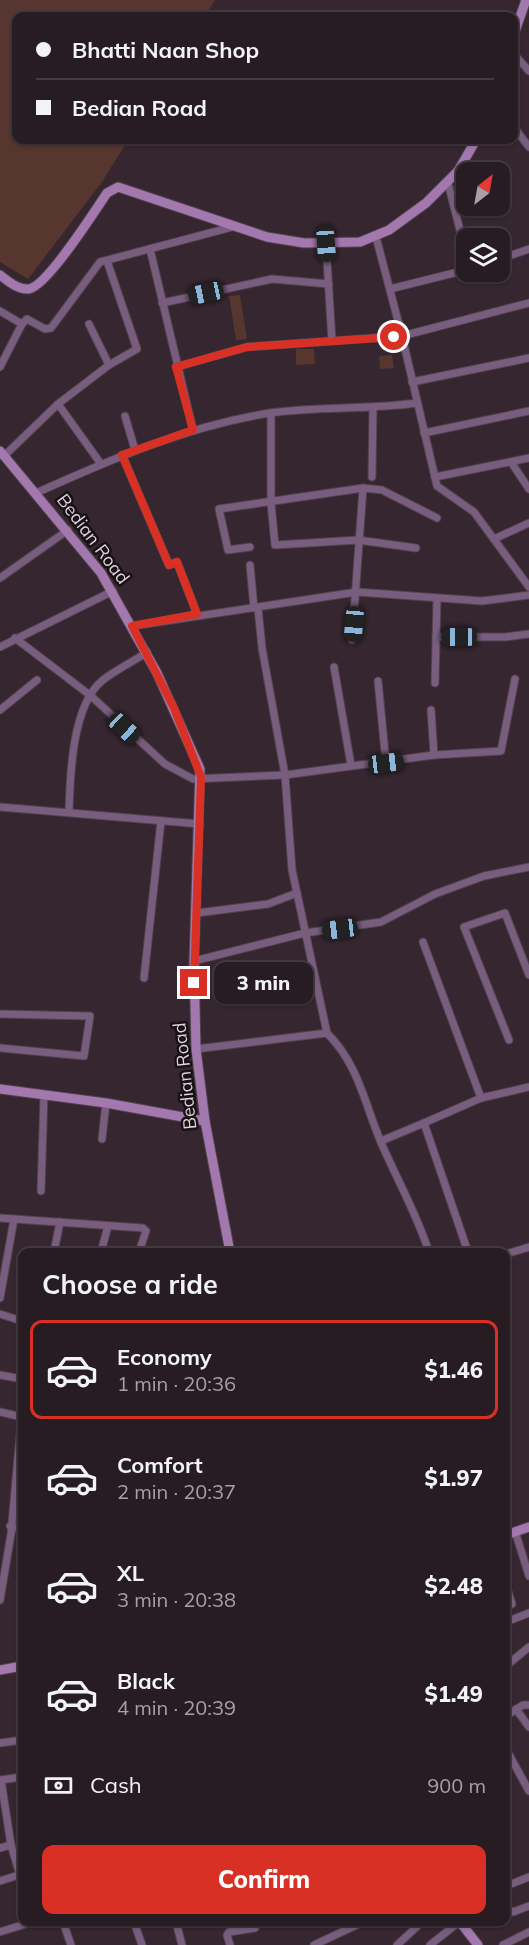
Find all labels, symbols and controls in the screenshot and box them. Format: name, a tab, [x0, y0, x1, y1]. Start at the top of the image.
text: Bhatti Naan Shop	[72, 36, 259, 64]
text: Bedian Road	[72, 94, 207, 122]
north arrow	[456, 162, 510, 216]
map controls	[456, 162, 510, 282]
car	[316, 225, 336, 263]
button: layers	[456, 228, 510, 282]
car	[187, 280, 225, 306]
route start	[380, 323, 407, 350]
street label: Bedian Road	[52, 489, 135, 588]
car	[343, 605, 365, 643]
car	[441, 628, 477, 646]
car	[105, 709, 143, 747]
car	[367, 752, 405, 774]
car	[321, 918, 359, 940]
callout: 3 min	[215, 962, 314, 1004]
route end	[180, 969, 207, 996]
text: 3 min	[237, 970, 290, 995]
street label: Bedian Road	[167, 1021, 202, 1131]
text: Choose a ride	[42, 1267, 218, 1301]
icon: car	[45, 1343, 99, 1397]
text: Economy	[117, 1343, 212, 1371]
text: $1.46	[424, 1356, 483, 1384]
text: 1 min · 20:36	[117, 1371, 236, 1396]
icon: car	[45, 1451, 99, 1505]
text: Comfort	[117, 1451, 203, 1479]
text: $1.97	[424, 1464, 483, 1492]
text: 2 min · 20:37	[117, 1479, 236, 1504]
icon: car	[45, 1559, 99, 1613]
text: XL	[117, 1559, 144, 1587]
text: $2.48	[424, 1572, 483, 1600]
text: 3 min · 20:38	[117, 1587, 236, 1612]
icon: car	[45, 1667, 99, 1721]
text: Black	[117, 1667, 175, 1695]
text: $1.49	[424, 1680, 483, 1708]
text: 4 min · 20:39	[117, 1695, 236, 1720]
icon: cash	[42, 1769, 75, 1802]
text: Cash	[90, 1771, 142, 1799]
text: 900 m	[427, 1773, 486, 1798]
button: Confirm	[42, 1845, 486, 1914]

